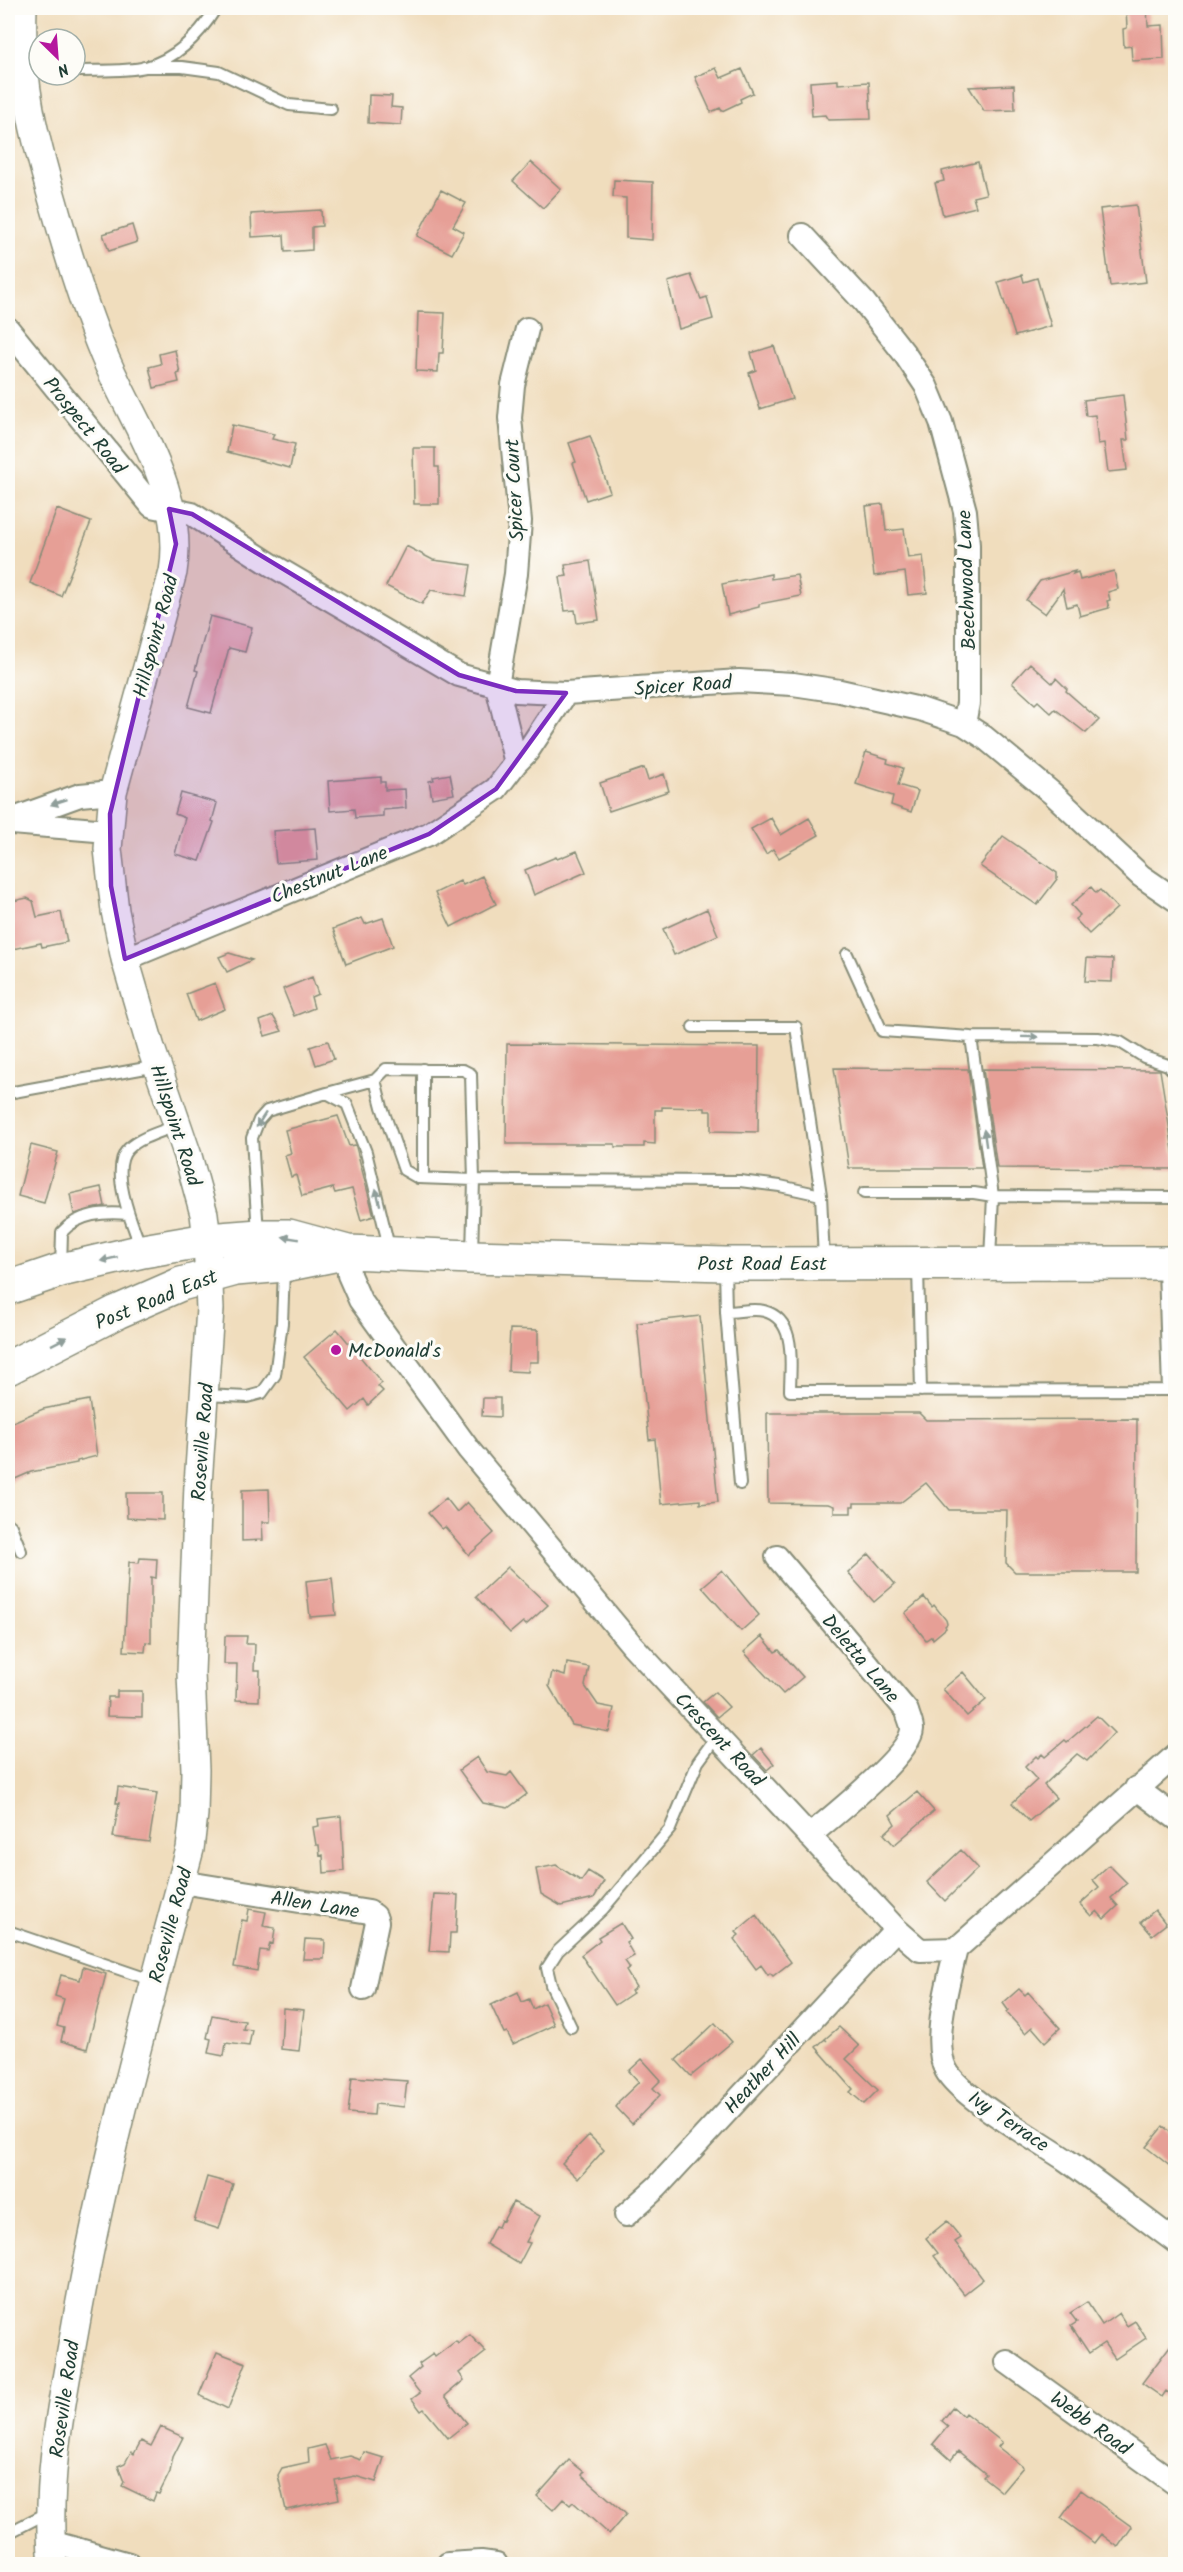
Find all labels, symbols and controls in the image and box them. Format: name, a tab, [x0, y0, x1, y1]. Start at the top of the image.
north arrow	[27, 27, 87, 87]
text: N	[53, 56, 73, 83]
street label: Prospect Road	[34, 370, 134, 483]
street label: Spicer Court	[497, 438, 535, 542]
street label: Beechwood Lane	[950, 509, 986, 650]
street label: Hillspoint Road	[125, 570, 189, 702]
street label: Spicer Road	[633, 668, 734, 706]
one-way arrow	[50, 797, 68, 807]
street label: Chestnut Lane	[266, 838, 393, 914]
one-way arrow	[1020, 1032, 1039, 1042]
street label: Hillspoint Road	[139, 1061, 209, 1192]
one-way arrow	[256, 1112, 267, 1128]
one-way arrow	[980, 1128, 990, 1147]
one-way arrow	[372, 1188, 382, 1206]
one-way arrow	[282, 1233, 301, 1242]
street label: Post Road East	[697, 1249, 827, 1281]
one-way arrow	[99, 1255, 118, 1264]
street label: Post Road East	[91, 1262, 223, 1340]
one-way arrow	[51, 1336, 68, 1345]
place label: McDonald's	[348, 1336, 441, 1368]
marker: McDonald's	[329, 1343, 343, 1357]
street label: Roseville Road	[184, 1381, 224, 1502]
street label: Deletta Lane	[812, 1607, 907, 1711]
street label: Crescent Road	[666, 1685, 772, 1796]
street label: Roseville Road	[141, 1863, 203, 1987]
street label: Allen Lane	[268, 1883, 361, 1929]
street label: Heather Hill	[717, 2026, 810, 2123]
street label: Ivy Terrace	[961, 2084, 1055, 2162]
street label: Roseville Road	[42, 2337, 90, 2460]
street label: Webb Road	[1042, 2384, 1138, 2466]

